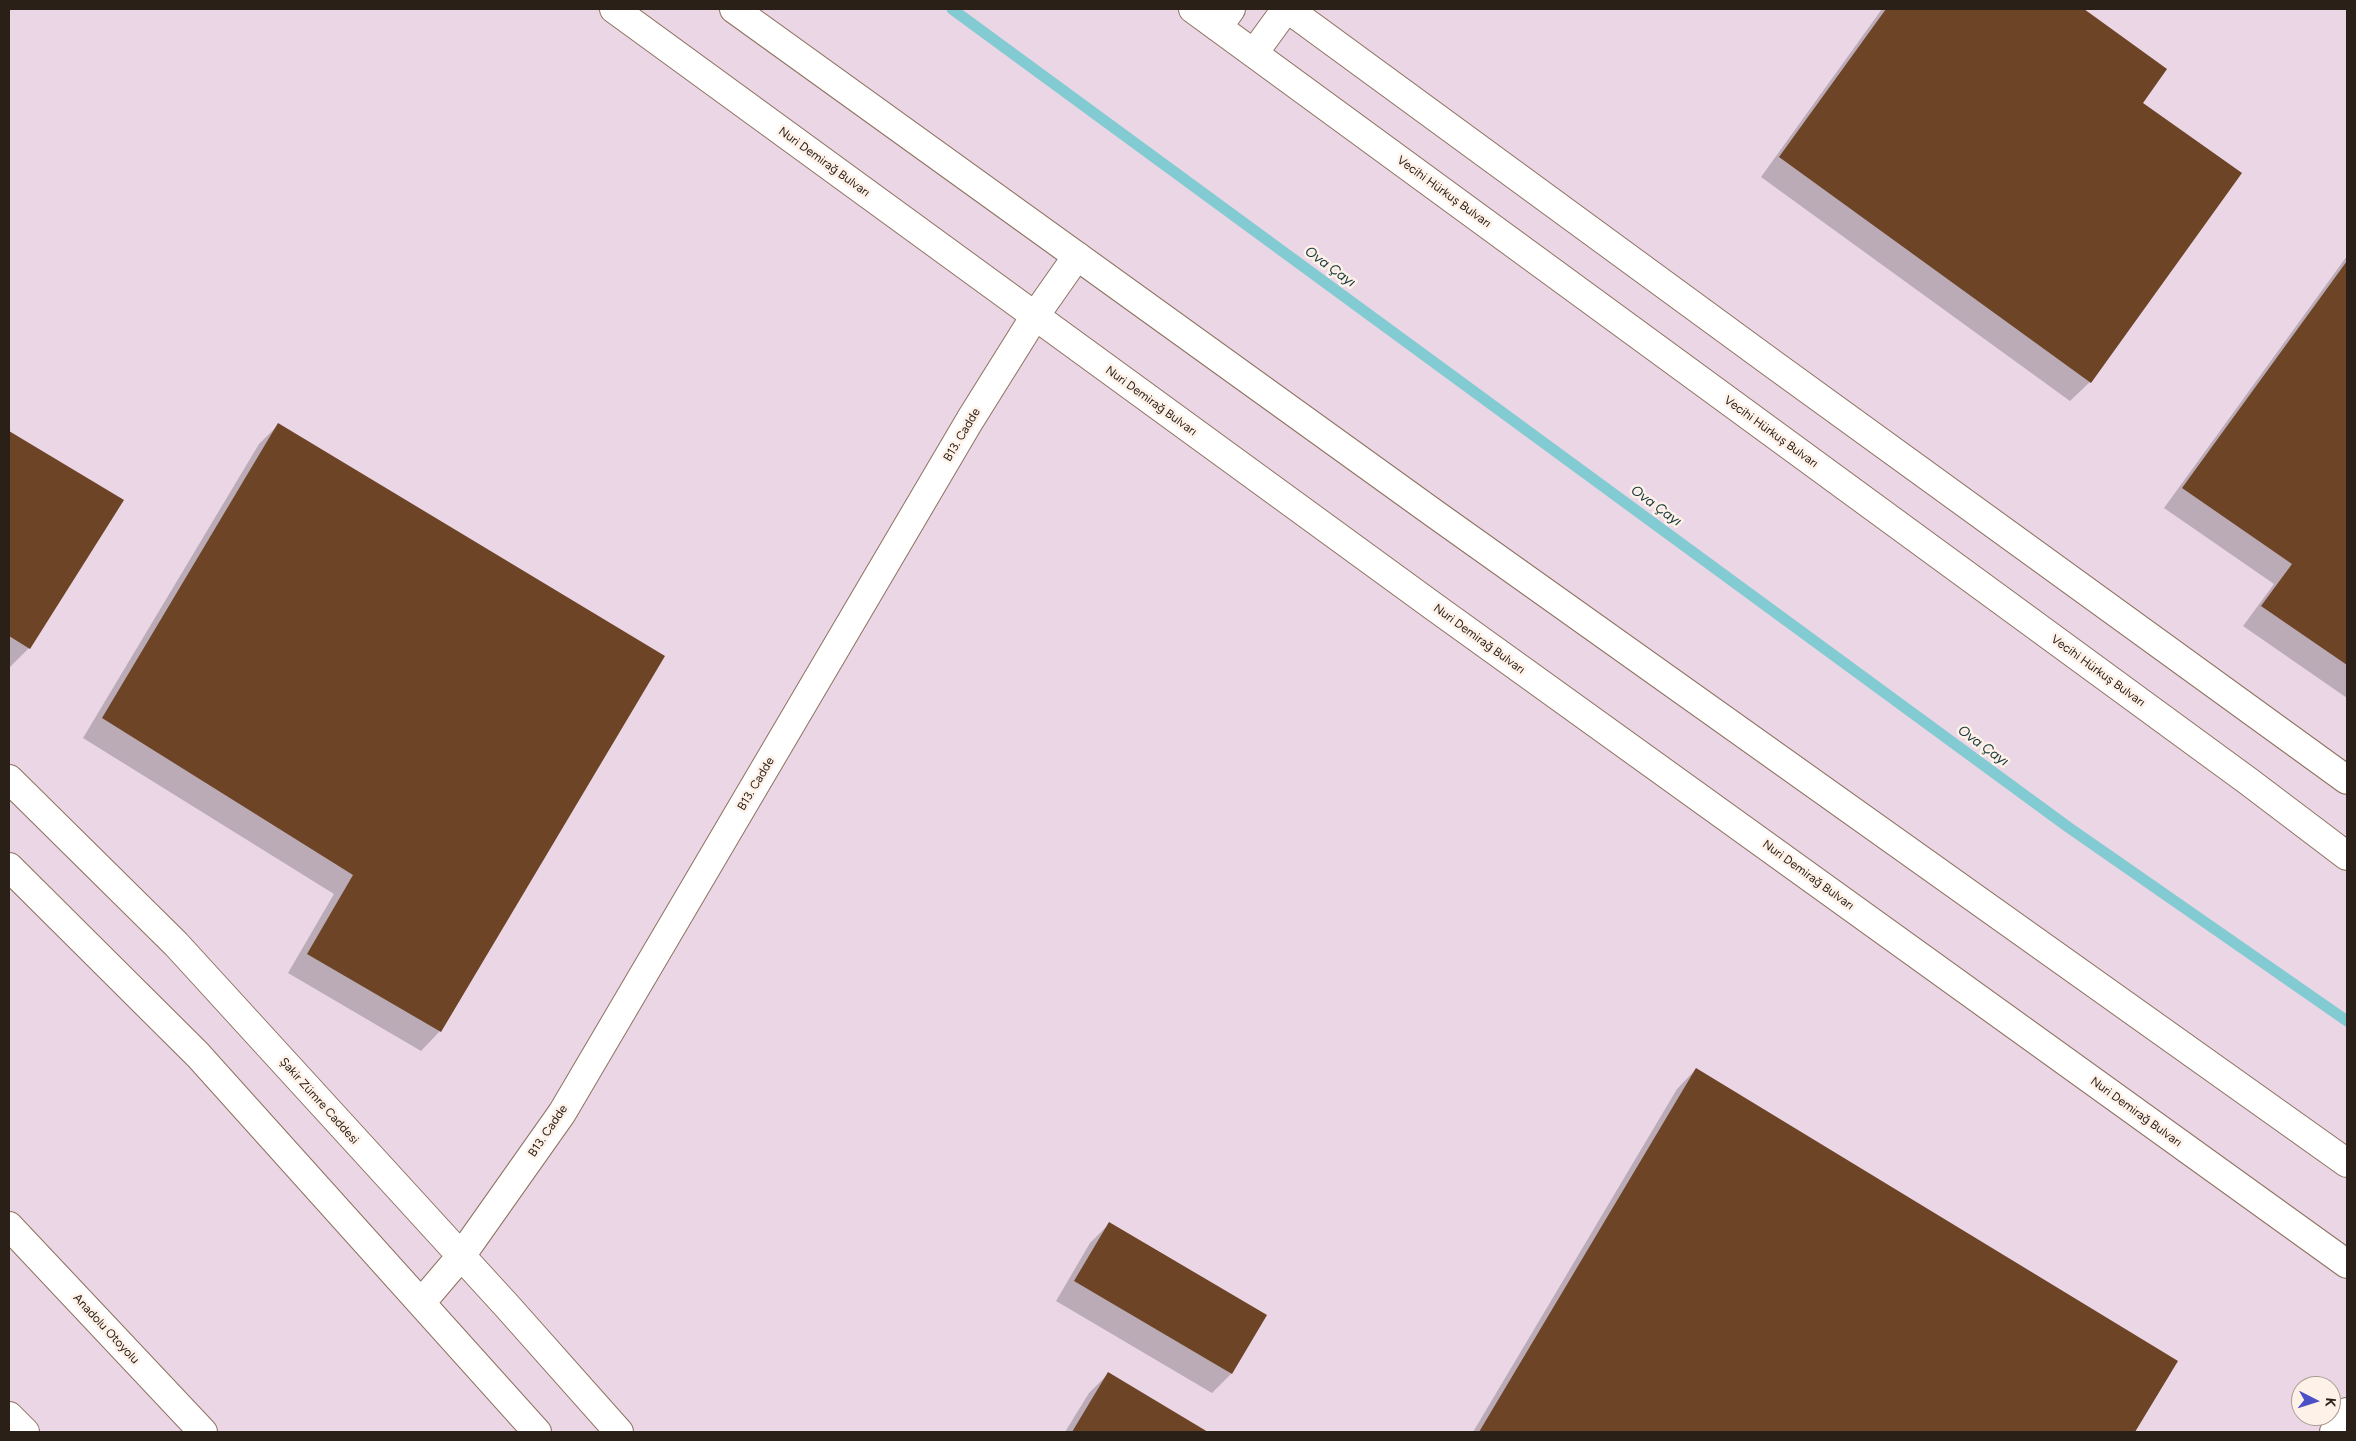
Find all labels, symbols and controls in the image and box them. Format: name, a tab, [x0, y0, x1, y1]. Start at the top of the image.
street label: Nuri Demirağ Bulvarı	[775, 124, 873, 200]
street label: Vecihi Hürkuş Bulvarı	[1394, 153, 1494, 231]
water label: Ova Çayı	[1301, 243, 1359, 291]
street label: Nuri Demirağ Bulvarı	[1102, 363, 1200, 439]
street label: Vecihi Hürkuş Bulvarı	[1721, 393, 1821, 471]
street label: B13. Cadde	[940, 406, 984, 464]
water label: Ova Çayı	[1627, 482, 1685, 530]
street label: Nuri Demirağ Bulvarı	[1430, 601, 1528, 677]
street label: Vecihi Hürkuş Bulvarı	[2048, 632, 2148, 710]
water label: Ova Çayı	[1954, 722, 2012, 770]
street label: B13. Cadde	[734, 755, 778, 813]
street label: Nuri Demirağ Bulvarı	[1759, 837, 1857, 913]
street label: Şakir Zümre Caddesi	[276, 1055, 362, 1147]
street label: Nuri Demirağ Bulvarı	[2087, 1074, 2185, 1150]
street label: B13. Cadde	[525, 1102, 571, 1160]
street label: Anadolu Otoyolu	[70, 1291, 142, 1367]
north arrow	[2291, 1376, 2341, 1426]
text: K	[2322, 1397, 2339, 1408]

